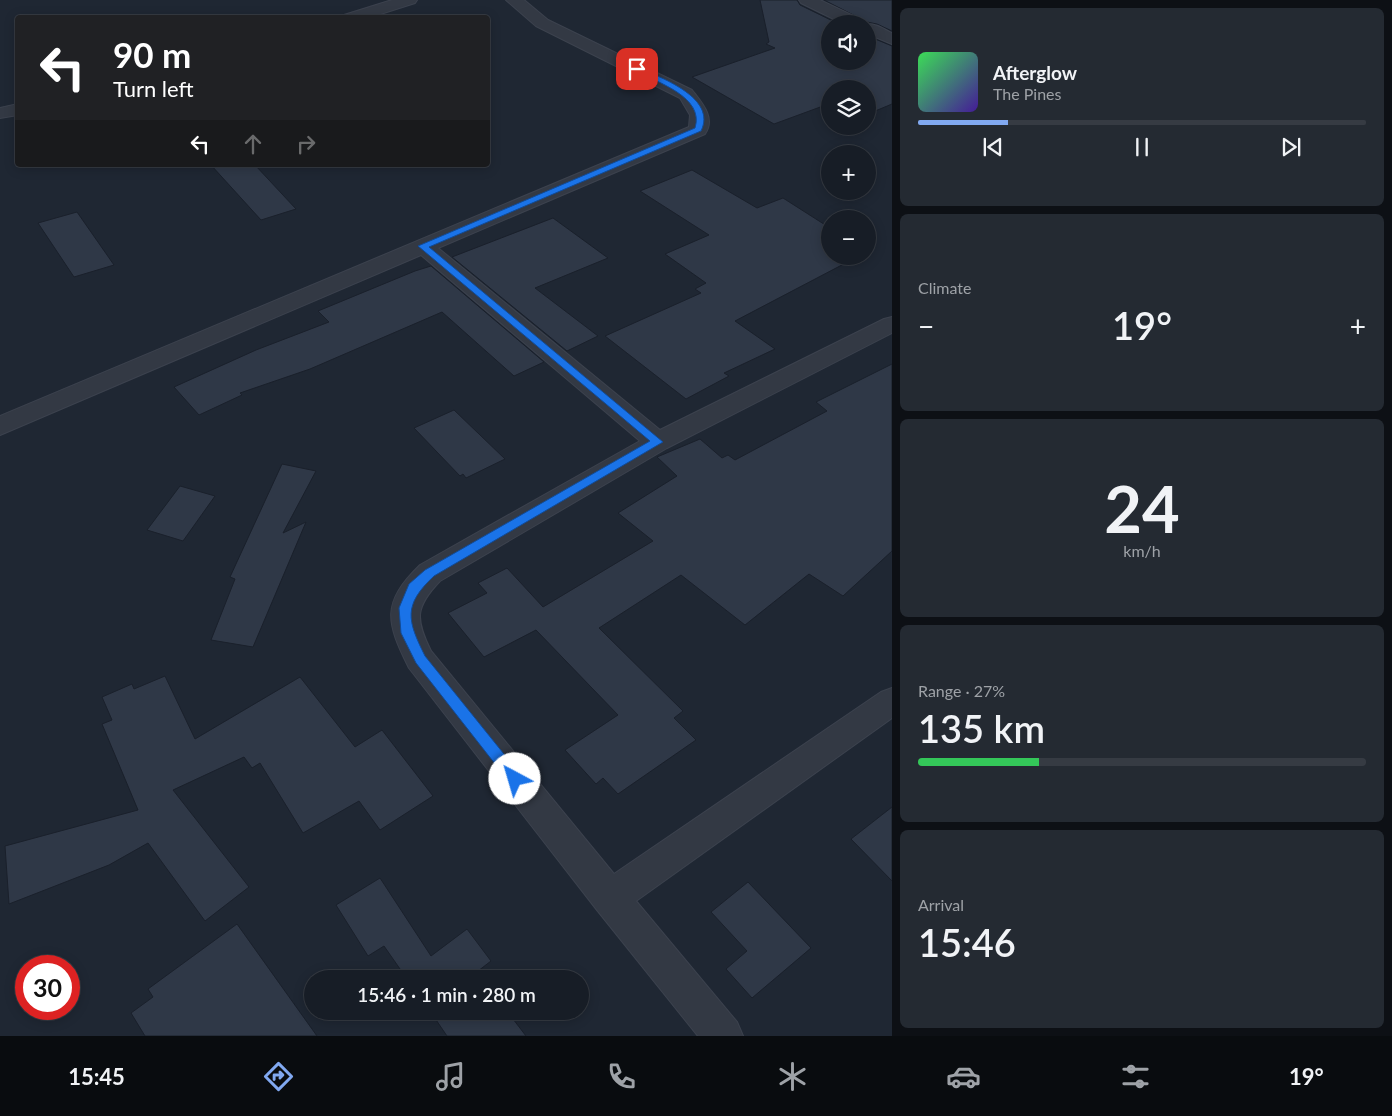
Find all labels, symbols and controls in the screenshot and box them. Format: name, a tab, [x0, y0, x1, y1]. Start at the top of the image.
map controls	[821, 15, 876, 265]
button: sound	[821, 15, 876, 70]
text: 90 m	[113, 33, 191, 75]
icon: left	[30, 35, 95, 100]
pin	[616, 48, 658, 90]
icon: arrive	[623, 55, 651, 83]
text: Afterglow	[993, 61, 1077, 84]
text: Turn left	[113, 75, 194, 102]
button: layers	[821, 80, 876, 135]
text: The Pines	[993, 84, 1062, 103]
icon: left	[186, 130, 214, 158]
icon: ahead	[239, 130, 267, 158]
icon: right	[292, 130, 320, 158]
icon: previous	[979, 133, 1007, 161]
icon: pause	[1128, 133, 1156, 161]
icon: next	[1277, 133, 1305, 161]
button: +	[821, 145, 876, 200]
button: −	[821, 210, 876, 265]
text: Climate	[918, 278, 971, 297]
text: 19°	[1112, 302, 1172, 348]
text: −	[918, 309, 934, 343]
text: +	[1350, 309, 1366, 343]
text: 24	[1104, 469, 1180, 547]
text: km/h	[1123, 541, 1161, 560]
text: Range · 27%	[918, 681, 1005, 700]
text: 135 km	[918, 705, 1045, 751]
position arrow	[488, 752, 540, 804]
text: Arrival	[918, 895, 964, 914]
text: 15:46	[918, 919, 1016, 965]
speed limit sign: 30	[15, 955, 80, 1020]
text: 15:46 · 1 min · 280 m	[357, 983, 536, 1006]
icon: directions	[261, 1059, 296, 1094]
icon: music	[433, 1059, 468, 1094]
icon: phone	[604, 1059, 639, 1094]
icon: climate	[775, 1059, 810, 1094]
icon: car	[946, 1059, 981, 1094]
icon: filters	[1118, 1059, 1153, 1094]
text: 15:45	[68, 1063, 125, 1090]
text: 19°	[1289, 1063, 1324, 1090]

